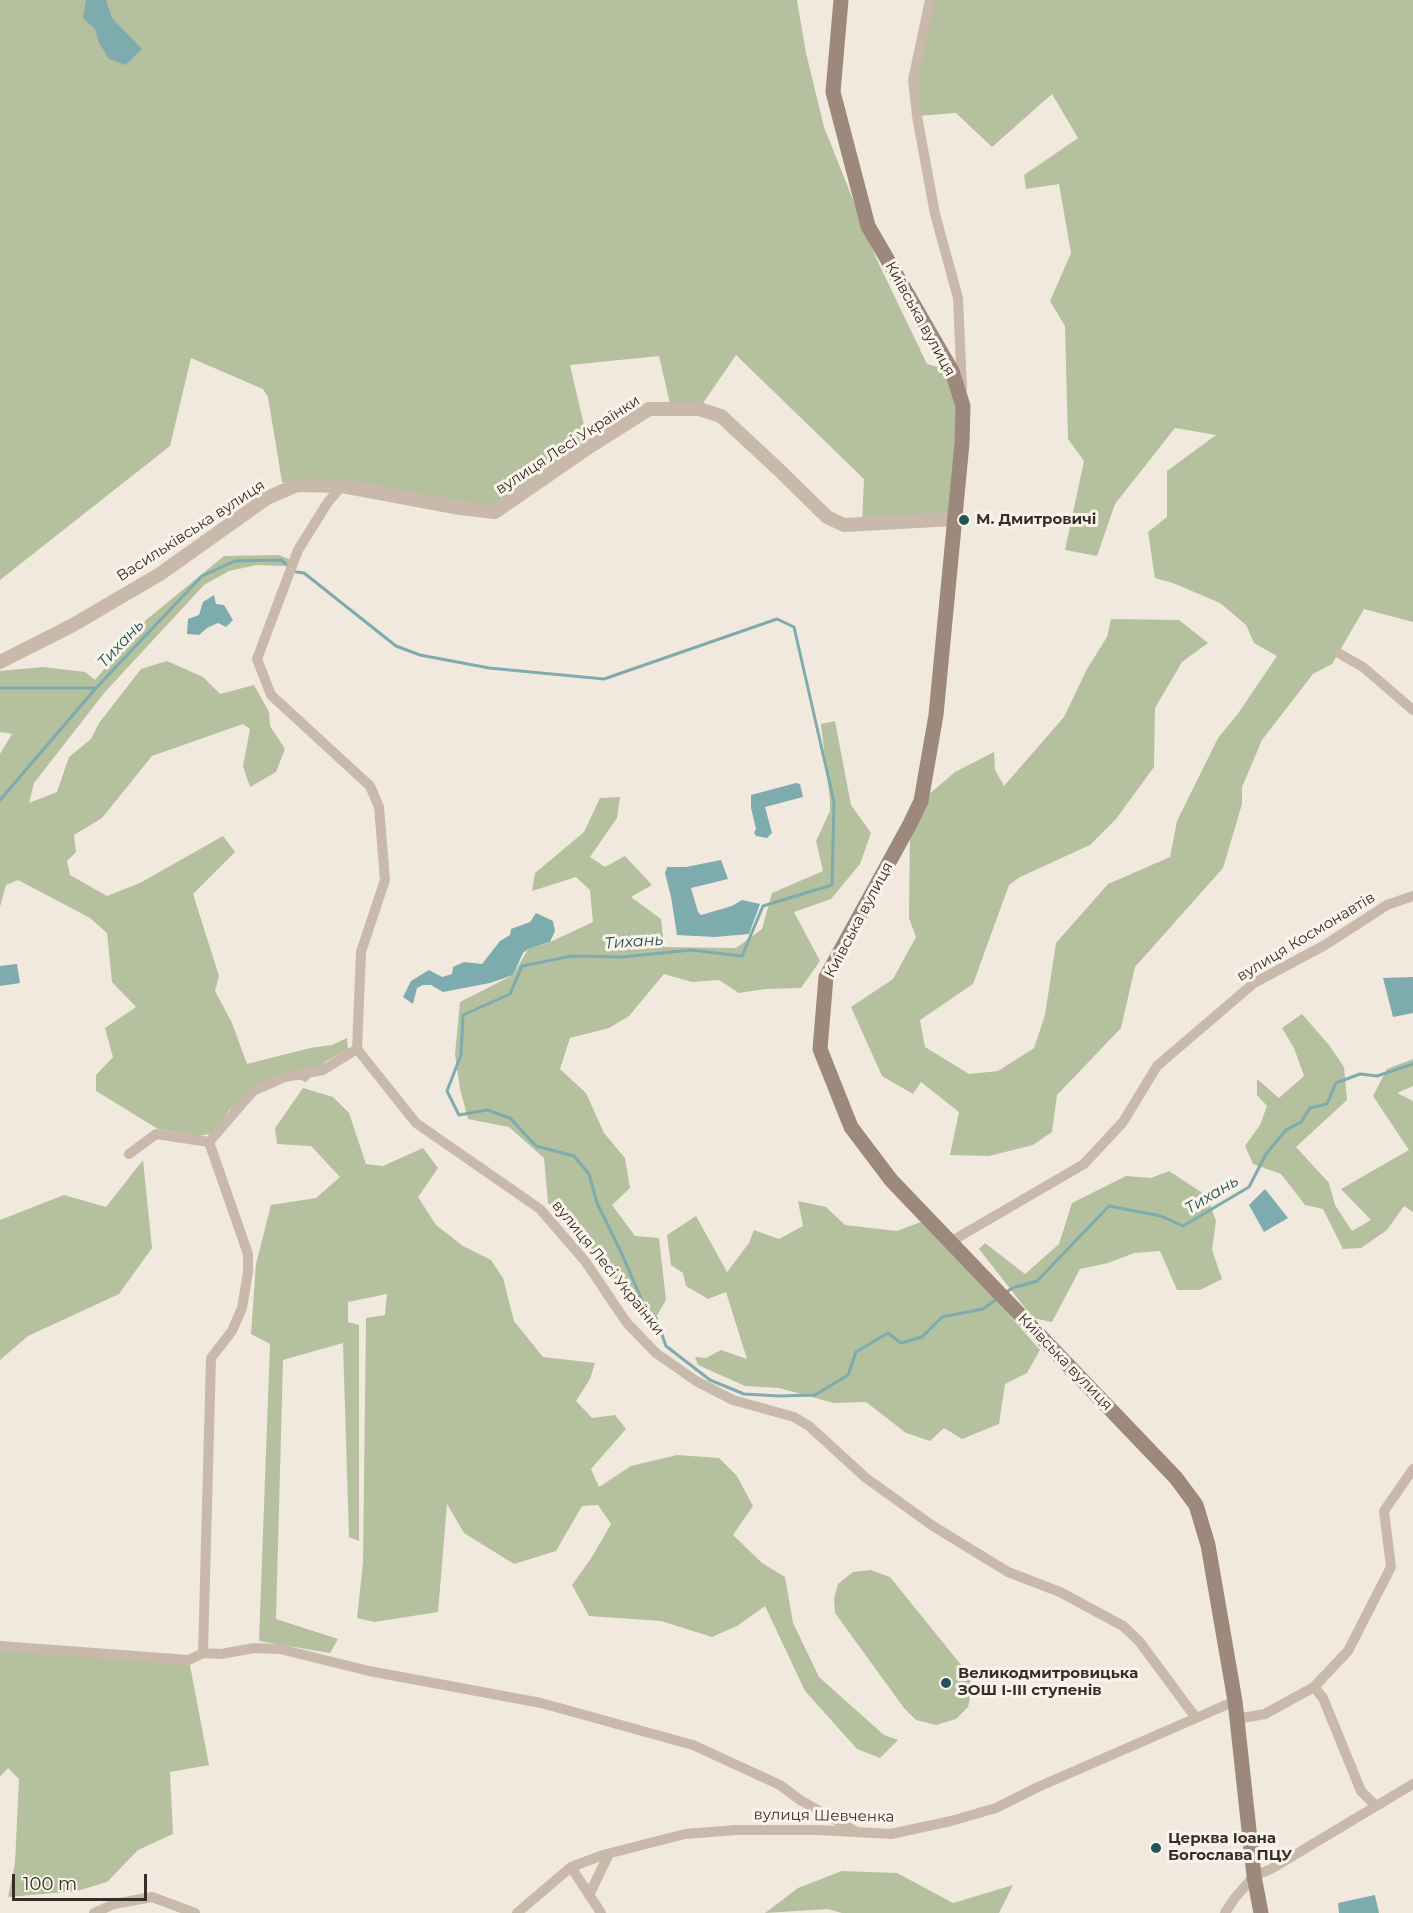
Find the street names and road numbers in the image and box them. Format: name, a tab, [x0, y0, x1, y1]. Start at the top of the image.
street label: Київська вулиця	[881, 259, 959, 379]
street label: вулиця Лесі Українки	[493, 392, 643, 498]
street label: Васильківська вулиця	[114, 476, 268, 586]
street label: Київська вулиця	[821, 859, 897, 981]
street label: вулиця Космонавтів	[1234, 889, 1378, 985]
street label: вулиця Лесі Українки	[548, 1197, 668, 1339]
street label: Київська вулиця	[1014, 1310, 1116, 1414]
street label: вулиця Шевченка	[753, 1806, 895, 1826]

